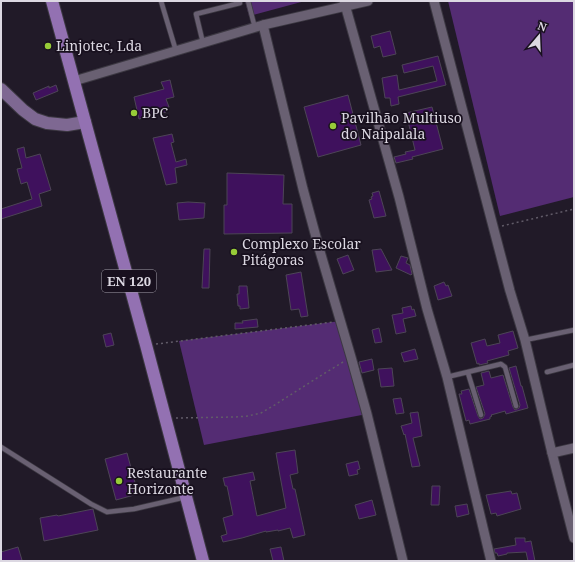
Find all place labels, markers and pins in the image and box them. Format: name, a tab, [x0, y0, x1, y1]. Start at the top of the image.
place label: Linjotec, Lda	[56, 36, 142, 55]
marker: Linjotec, Lda	[43, 41, 53, 51]
place label: BPC	[142, 103, 169, 122]
marker: BPC	[129, 108, 139, 118]
place label: Pavilhão Multiuso do Naipalala	[341, 108, 462, 143]
marker: Pavilhão Multiuso do Naipalala	[328, 121, 338, 131]
place label: Complexo Escolar Pitágoras	[242, 234, 361, 269]
marker: Complexo Escolar Pitágoras	[229, 247, 239, 257]
place label: Restaurante Horizonte	[127, 463, 207, 498]
marker: Restaurante Horizonte	[114, 476, 124, 486]

